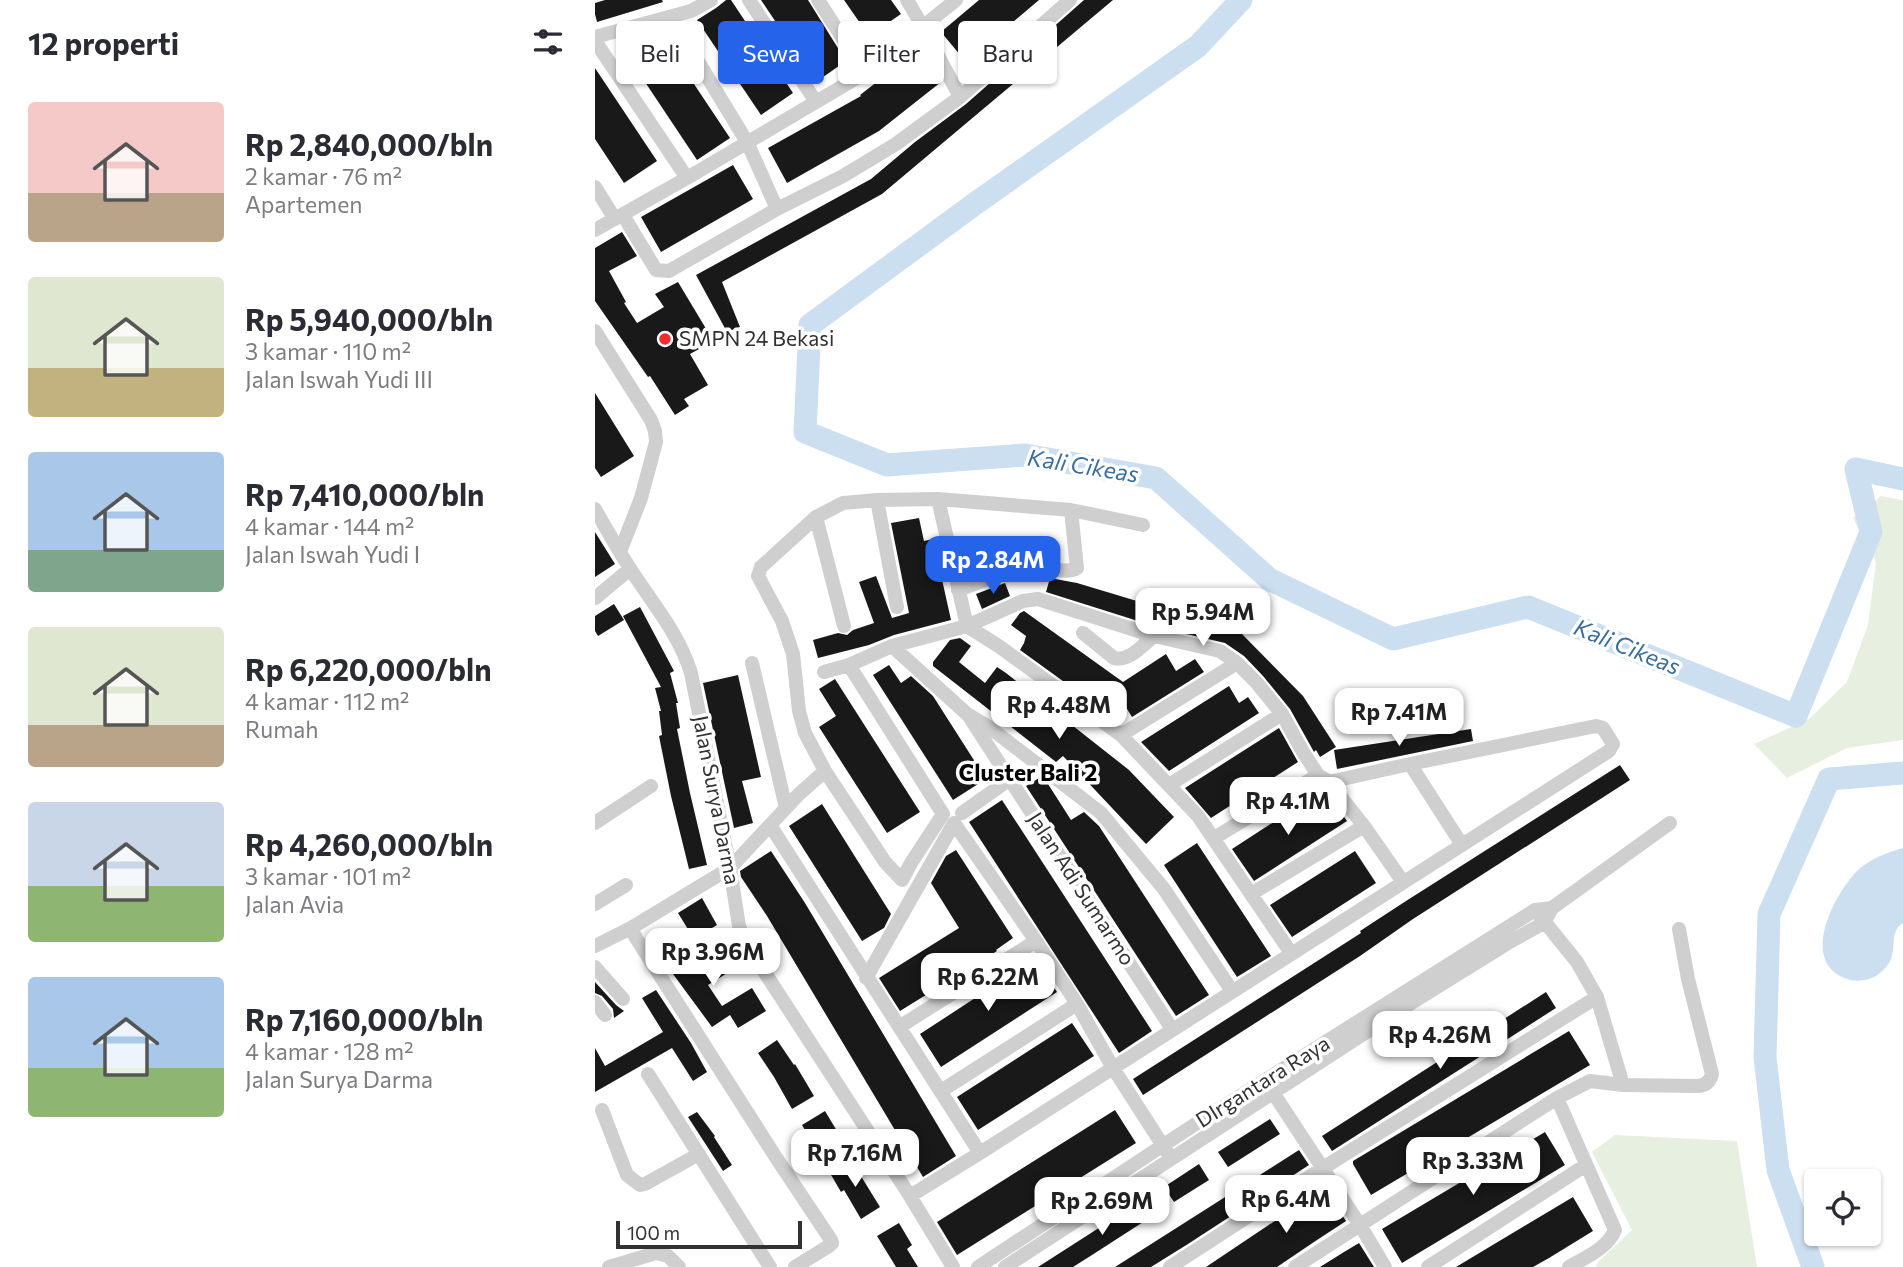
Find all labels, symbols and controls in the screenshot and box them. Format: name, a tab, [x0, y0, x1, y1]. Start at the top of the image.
chip: Beli	[616, 21, 704, 84]
chip: Sewa	[718, 21, 824, 84]
chip: Filter	[838, 21, 944, 84]
chip: Baru	[958, 21, 1057, 84]
icon: filters	[529, 23, 567, 61]
text: 12 properti	[28, 24, 179, 61]
text: Rp 2,840,000/bln	[245, 125, 493, 162]
icon: home	[84, 130, 168, 214]
text: 2 kamar · 76 m²	[245, 162, 402, 190]
text: Apartemen	[245, 190, 362, 218]
text: Rp 5,940,000/bln	[245, 300, 493, 337]
icon: home	[84, 305, 168, 389]
place label: SMPN 24 Bekasi	[679, 325, 834, 350]
marker: SMPN 24 Bekasi	[657, 331, 673, 347]
text: 3 kamar · 110 m²	[245, 337, 411, 365]
text: Jalan Iswah Yudi III	[245, 365, 433, 393]
water label: Kali Cikeas	[1026, 442, 1141, 488]
text: Rp 7,410,000/bln	[245, 475, 484, 512]
icon: home	[84, 480, 168, 564]
text: 4 kamar · 144 m²	[245, 512, 414, 540]
pin: Rp 2.84M	[921, 536, 1065, 596]
text: Jalan Iswah Yudi I	[245, 540, 420, 568]
text: Rp 2.84M	[941, 545, 1045, 573]
pin: Rp 5.94M	[1131, 588, 1275, 648]
text: Rp 5.94M	[1151, 597, 1255, 625]
water label: Kali Cikeas	[1570, 612, 1684, 680]
text: Rp 6,220,000/bln	[245, 650, 492, 687]
icon: home	[84, 655, 168, 739]
pin: Rp 4.48M	[987, 682, 1131, 741]
text: 4 kamar · 112 m²	[245, 687, 409, 715]
pin: Rp 7.41M	[1327, 688, 1471, 748]
text: Rp 4.48M	[1007, 690, 1111, 718]
text: Rp 7.41M	[1351, 697, 1447, 725]
street label: Jalan Surya Darma	[689, 713, 746, 886]
text: Rumah	[245, 715, 318, 743]
district label: Cluster Bali 2	[959, 758, 1097, 786]
pin: Rp 4.1M	[1223, 778, 1353, 837]
text: Rp 4.1M	[1246, 786, 1330, 814]
street label: Jalan Adi Sumarmo	[1023, 807, 1141, 969]
text: Rp 4,260,000/bln	[245, 825, 493, 862]
icon: home	[84, 830, 168, 914]
text: 3 kamar · 101 m²	[245, 862, 411, 890]
text: Jalan Avia	[245, 890, 344, 918]
pin: Rp 3.96M	[641, 928, 785, 988]
text: Rp 3.96M	[661, 937, 765, 965]
pin: Rp 6.22M	[916, 954, 1060, 1013]
text: Rp 6.22M	[937, 962, 1039, 990]
text: Rp 7,160,000/bln	[245, 1000, 483, 1037]
icon: home	[84, 1005, 168, 1089]
pin: Rp 4.26M	[1368, 1012, 1512, 1071]
text: Rp 4.26M	[1388, 1020, 1492, 1048]
street label: DIrgantara Raya	[1191, 1030, 1334, 1132]
text: 4 kamar · 128 m²	[245, 1037, 413, 1065]
text: Jalan Surya Darma	[245, 1065, 433, 1093]
pin: Rp 7.16M	[783, 1130, 927, 1189]
text: Rp 7.16M	[807, 1138, 903, 1166]
pin: Rp 3.33M	[1401, 1138, 1545, 1197]
text: Rp 3.33M	[1422, 1146, 1524, 1174]
map controls	[1804, 1169, 1881, 1246]
button: locate	[1804, 1169, 1881, 1246]
pin: Rp 6.4M	[1221, 1176, 1351, 1235]
pin: Rp 2.69M	[1030, 1178, 1174, 1237]
text: Rp 6.4M	[1241, 1184, 1331, 1212]
text: Rp 2.69M	[1051, 1186, 1153, 1214]
scale bar	[616, 1218, 801, 1250]
text: 100 m	[627, 1221, 680, 1244]

